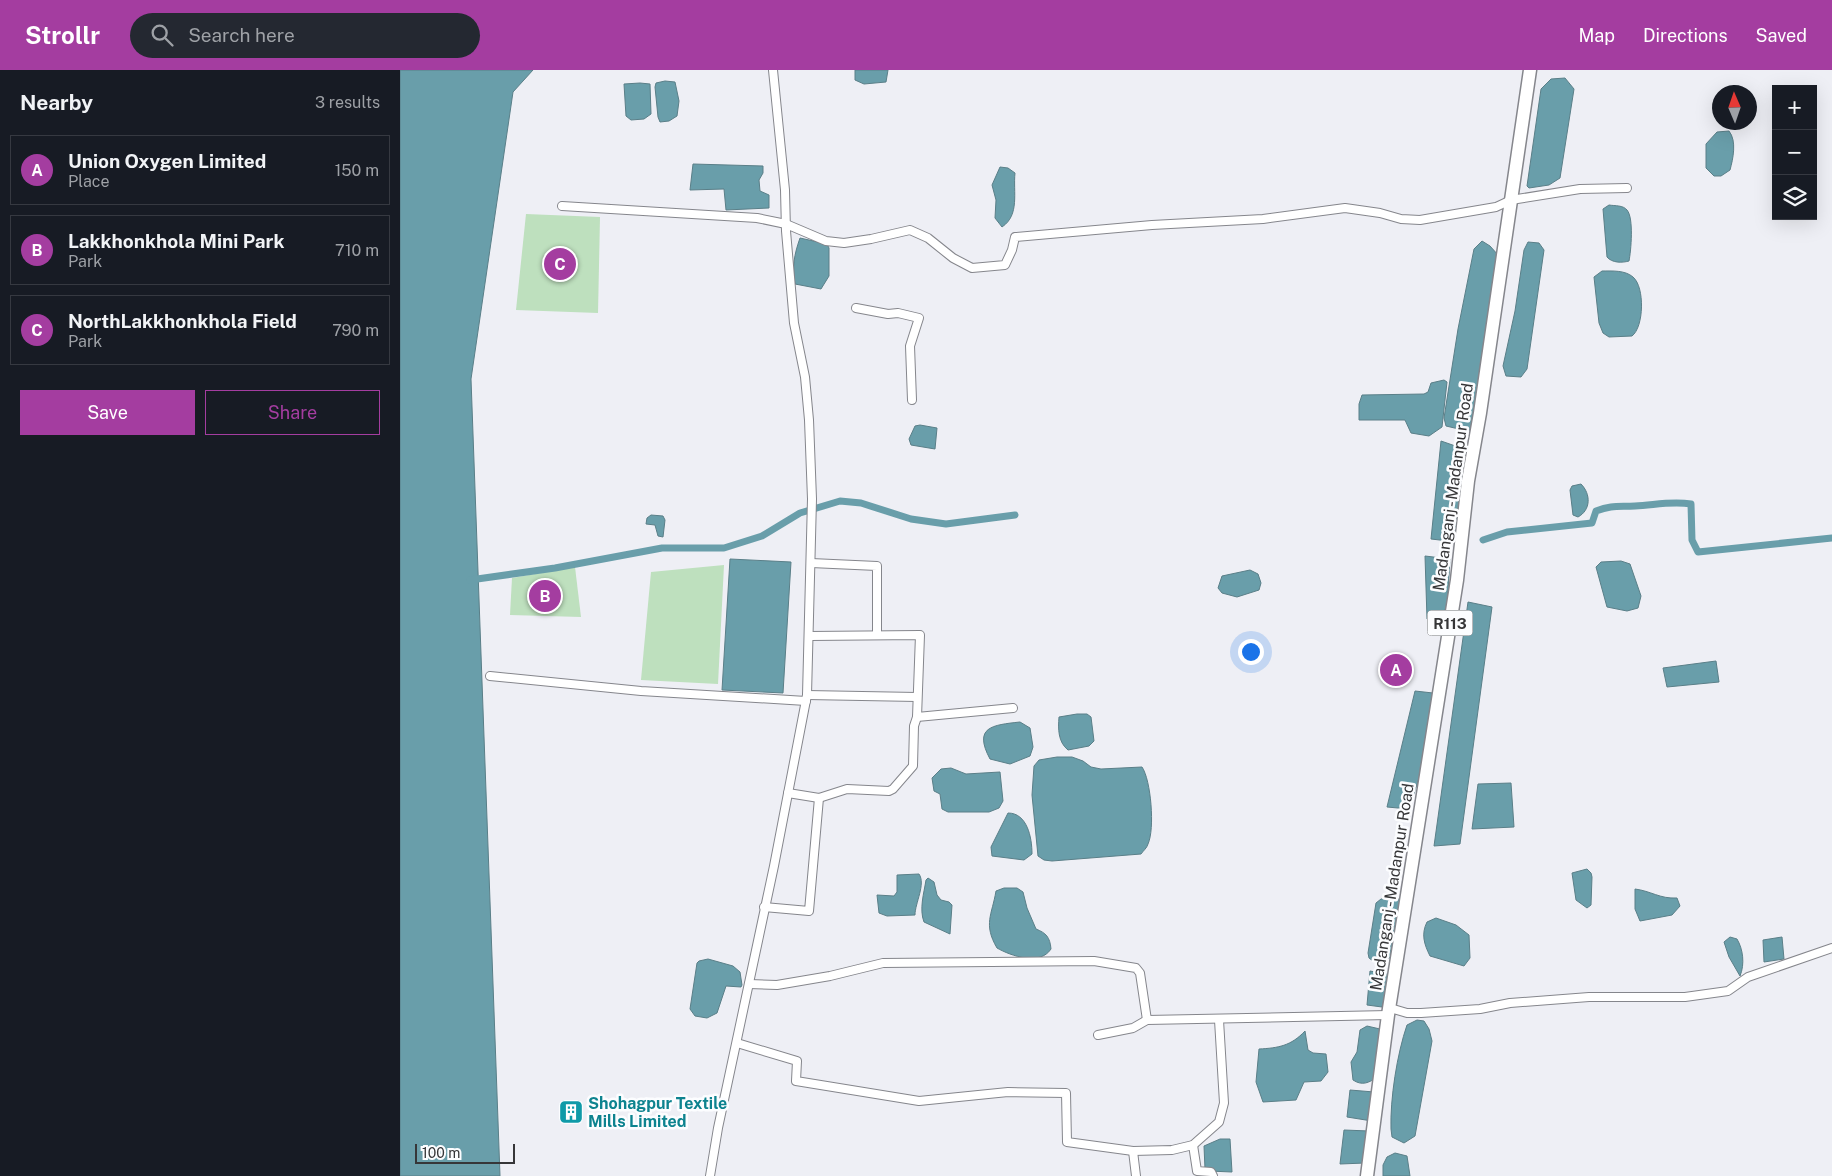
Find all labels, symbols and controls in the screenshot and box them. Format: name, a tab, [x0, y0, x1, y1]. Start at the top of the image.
search box	[130, 13, 480, 58]
text: Strollr	[25, 21, 100, 49]
icon: search	[148, 21, 176, 49]
text: Search here	[188, 24, 295, 46]
text: Map	[1578, 25, 1615, 46]
text: Directions	[1643, 25, 1728, 46]
text: Saved	[1756, 25, 1807, 46]
north arrow	[1712, 85, 1757, 130]
map controls	[1772, 85, 1817, 220]
button: +	[1772, 85, 1817, 130]
text: Nearby	[20, 90, 93, 115]
text: 3 results	[315, 93, 380, 112]
button: −	[1772, 130, 1817, 175]
text: Union Oxygen Limited	[68, 150, 266, 172]
text: A	[31, 161, 43, 180]
text: 150 m	[335, 161, 379, 180]
text: Place	[68, 172, 110, 191]
button: layers	[1772, 175, 1817, 220]
text: Lakkhonkhola Mini Park	[68, 230, 284, 252]
text: B	[32, 241, 42, 260]
text: 710 m	[335, 241, 379, 260]
pin: C	[544, 245, 576, 283]
text: Park	[68, 252, 102, 271]
text: NorthLakkhonkhola Field	[68, 310, 297, 332]
text: C	[31, 321, 43, 340]
text: 790 m	[332, 321, 379, 340]
text: Park	[68, 332, 102, 351]
street label: Madanganj - Madanpur Road	[1429, 382, 1477, 592]
button: Save	[20, 390, 195, 435]
button: Share	[205, 390, 380, 435]
pin: B	[529, 577, 561, 615]
road number: R113	[1428, 610, 1472, 636]
your location	[1238, 639, 1264, 665]
pin: A	[1380, 651, 1412, 689]
street label: Madanganj - Madanpur Road	[1366, 782, 1418, 992]
place label: Shohagpur Textile Mills Limited	[588, 1094, 727, 1131]
building icon: Shohagpur Textile Mills Limited	[558, 1099, 584, 1125]
scale bar	[415, 1141, 515, 1164]
text: 100 m	[422, 1145, 460, 1161]

